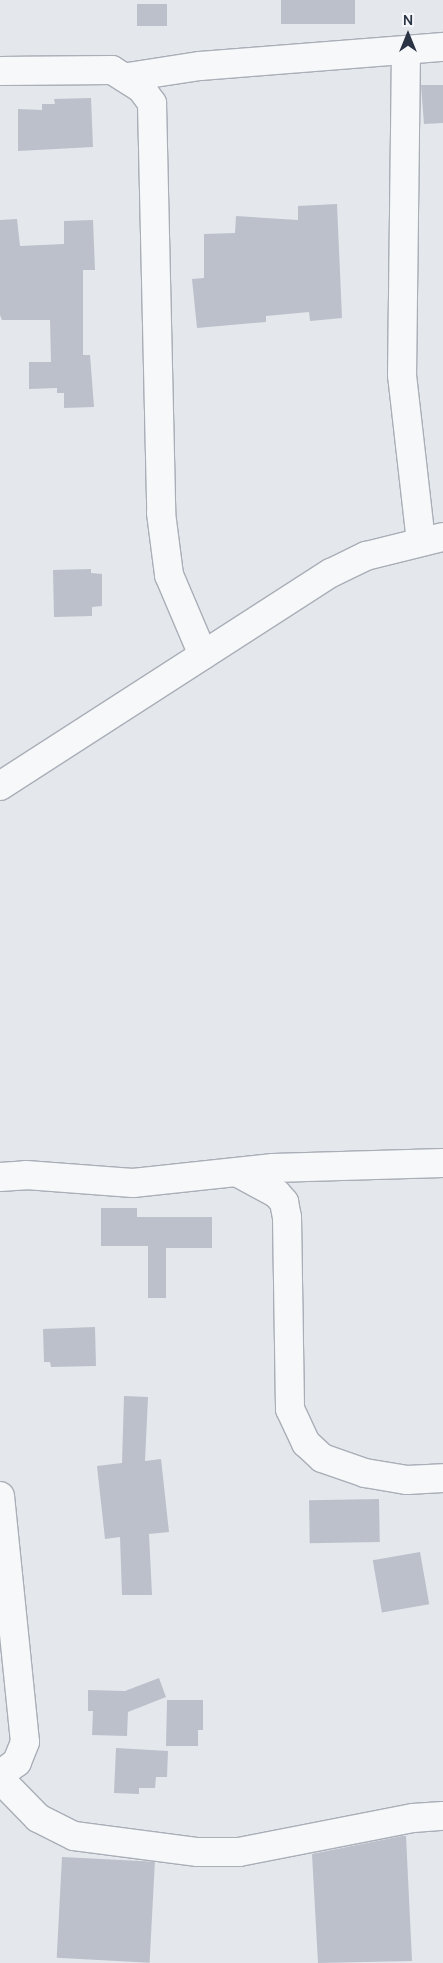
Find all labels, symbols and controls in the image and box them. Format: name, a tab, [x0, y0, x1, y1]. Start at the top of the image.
north arrow	[383, 10, 433, 60]
text: N	[403, 10, 413, 29]

